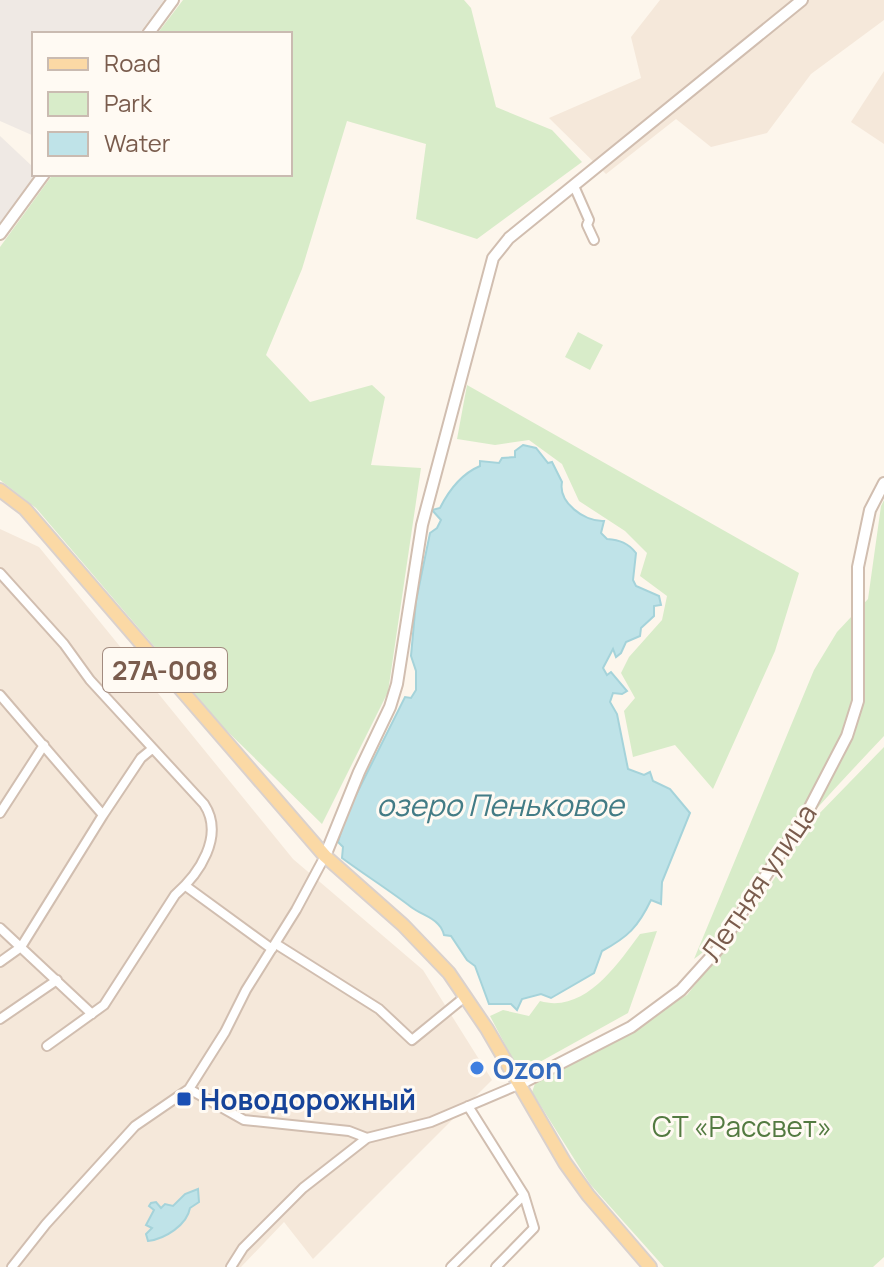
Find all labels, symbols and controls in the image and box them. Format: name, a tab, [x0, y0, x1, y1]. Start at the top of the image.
legend	[32, 32, 292, 176]
text: Road	[104, 46, 161, 79]
text: Park	[104, 86, 153, 119]
text: Water	[104, 126, 171, 159]
road number: 27А-008	[103, 648, 227, 692]
water label: озеро Пеньковое	[376, 784, 625, 825]
street label: Летняя улица	[691, 796, 825, 968]
place label: Ozon	[493, 1049, 563, 1087]
marker: Ozon	[468, 1059, 486, 1077]
place label: Новодорожный	[200, 1080, 416, 1118]
marker: Новодорожный	[175, 1090, 193, 1108]
park label: СТ «Рассвет»	[652, 1107, 832, 1145]

